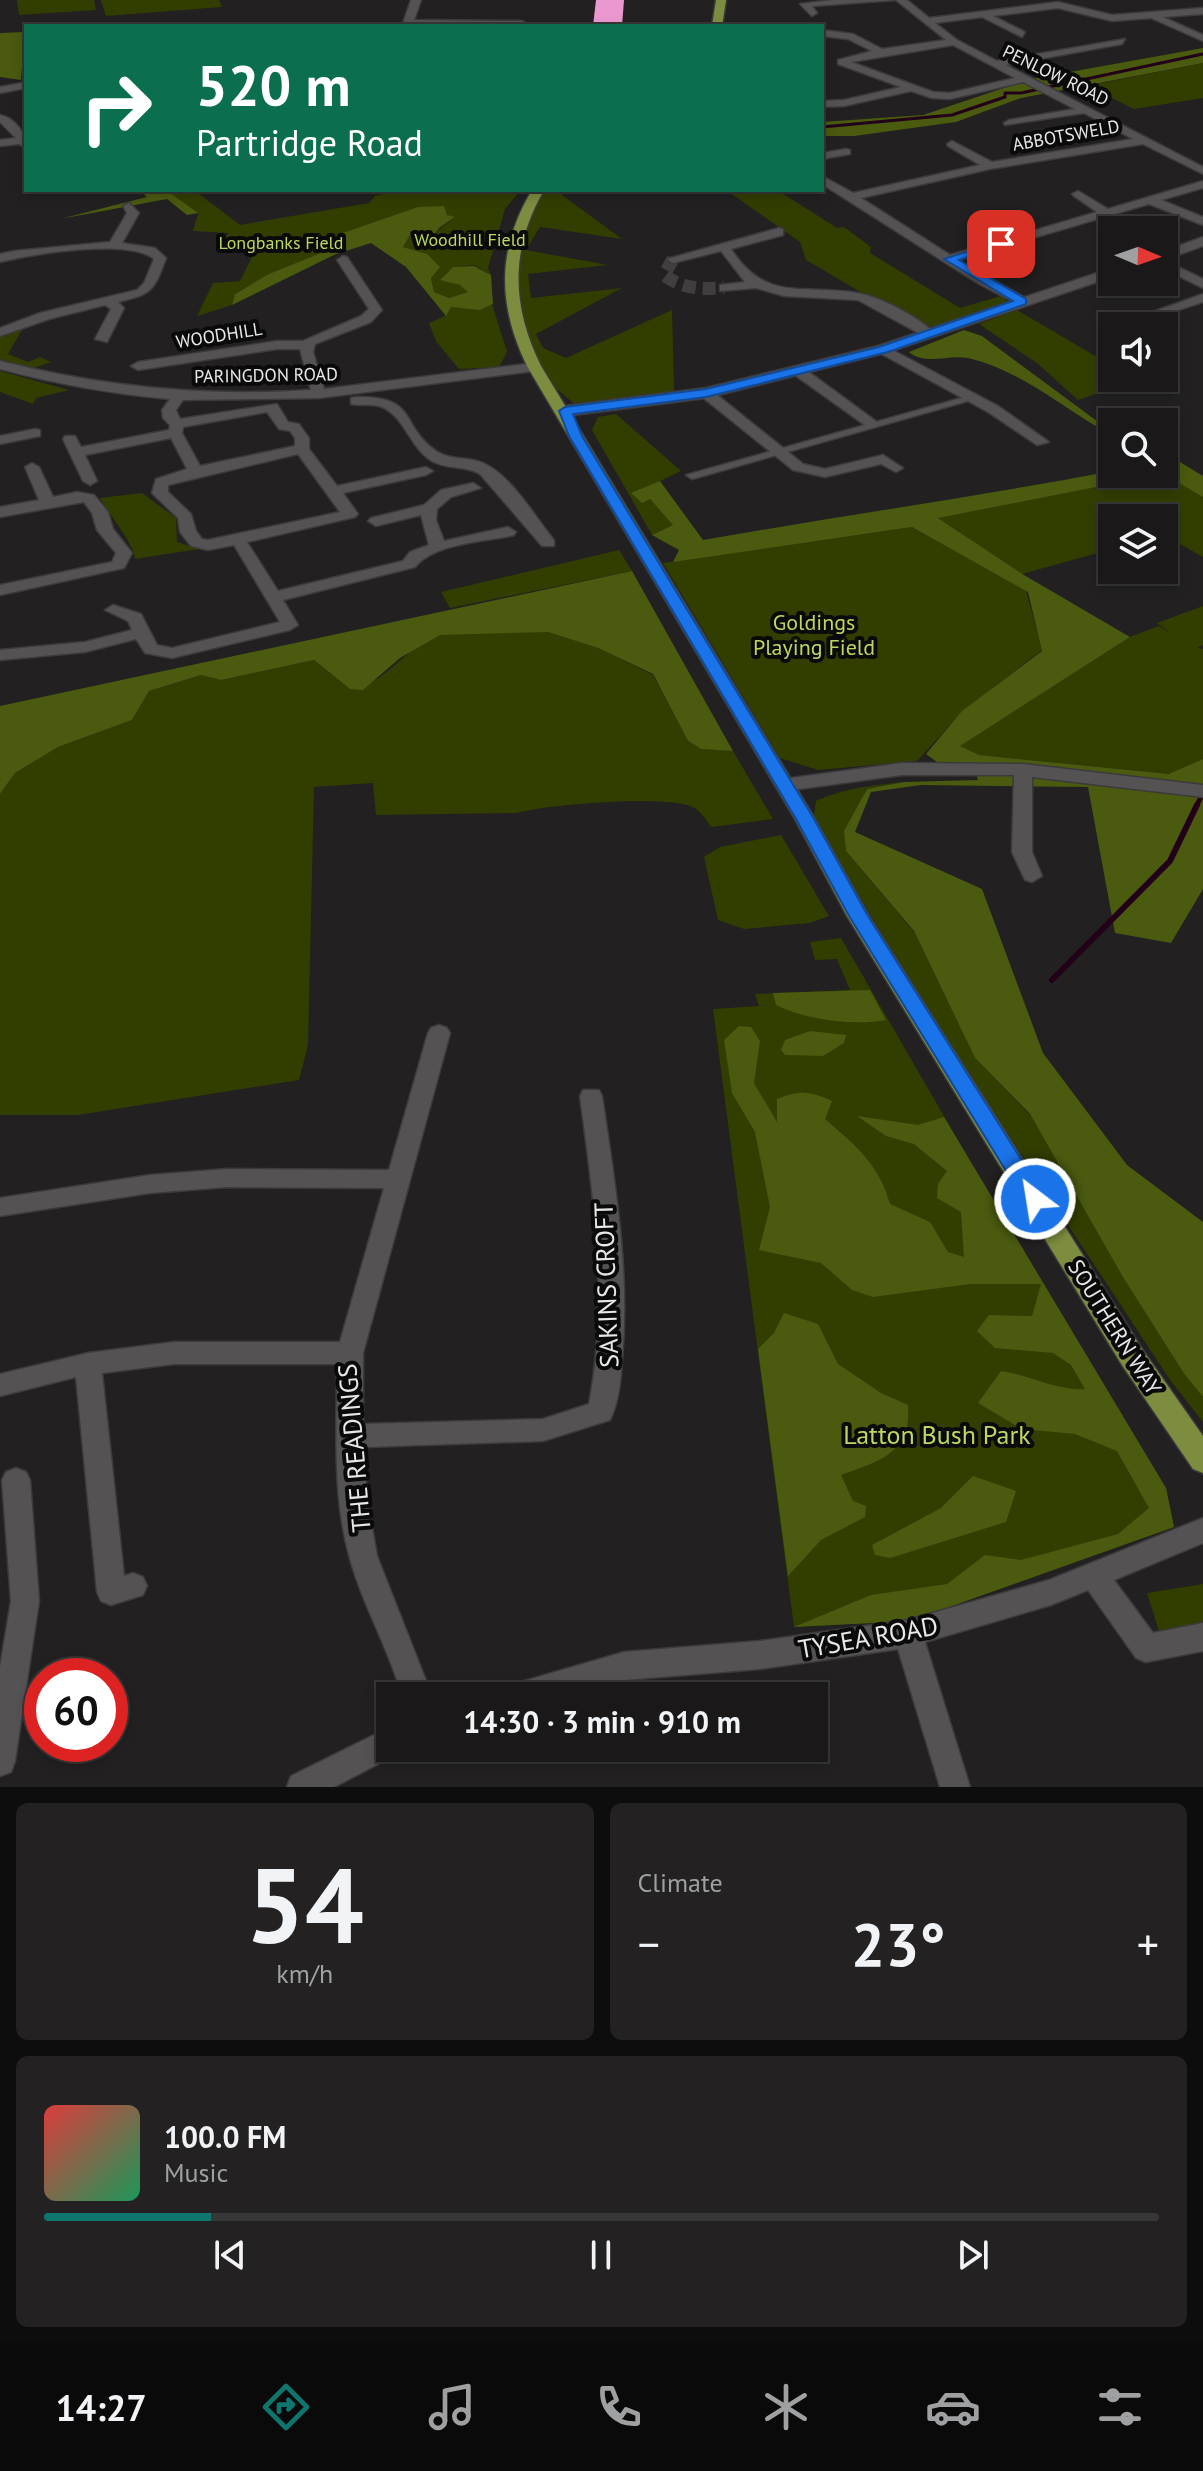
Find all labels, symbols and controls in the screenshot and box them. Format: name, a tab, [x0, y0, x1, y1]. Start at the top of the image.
street label: PENLOW ROAD	[999, 39, 1113, 111]
text: 520 m	[196, 49, 351, 121]
icon: right	[64, 56, 168, 160]
street label: ABBOTSWELD	[1011, 114, 1121, 156]
text: Partridge Road	[196, 119, 423, 166]
pin	[967, 210, 1035, 278]
north arrow	[1098, 216, 1178, 296]
map controls	[1098, 216, 1178, 584]
icon: arrive	[979, 222, 1023, 266]
park label: Woodhill Field	[414, 228, 526, 251]
park label: Longbanks Field	[218, 231, 344, 254]
button: sound	[1098, 312, 1178, 392]
street label: WOODHILL	[174, 317, 264, 353]
street label: PARINGDON ROAD	[194, 362, 338, 388]
button: search	[1098, 408, 1178, 488]
button: layers	[1098, 504, 1178, 584]
park label: Goldings Playing Field	[753, 608, 875, 661]
position arrow	[993, 1157, 1077, 1241]
street label: SAKINS CROFT	[587, 1202, 625, 1368]
street label: SOUTHERN WAY	[1062, 1254, 1168, 1401]
street label: THE READINGS	[330, 1362, 378, 1534]
park label: Latton Bush Park	[843, 1418, 1031, 1451]
street label: TYSEA ROAD	[796, 1608, 940, 1666]
speed limit sign: 60	[24, 1658, 128, 1762]
text: 14:30 · 3 min · 910 m	[463, 1702, 741, 1741]
text: 54	[246, 1837, 364, 1972]
text: Climate	[638, 1866, 723, 1899]
text: 23°	[851, 1905, 945, 1983]
text: −	[638, 1915, 660, 1972]
text: +	[1137, 1915, 1159, 1972]
text: km/h	[276, 1957, 333, 1990]
text: 100.0 FM	[164, 2117, 286, 2156]
text: Music	[164, 2156, 228, 2189]
icon: previous	[208, 2233, 252, 2277]
icon: pause	[579, 2233, 623, 2277]
icon: next	[951, 2233, 995, 2277]
icon: directions	[258, 2379, 314, 2435]
icon: music	[424, 2379, 480, 2435]
icon: phone	[591, 2379, 647, 2435]
icon: climate	[758, 2379, 814, 2435]
icon: car	[925, 2379, 981, 2435]
icon: filters	[1092, 2379, 1148, 2435]
text: 14:27	[55, 2384, 147, 2431]

